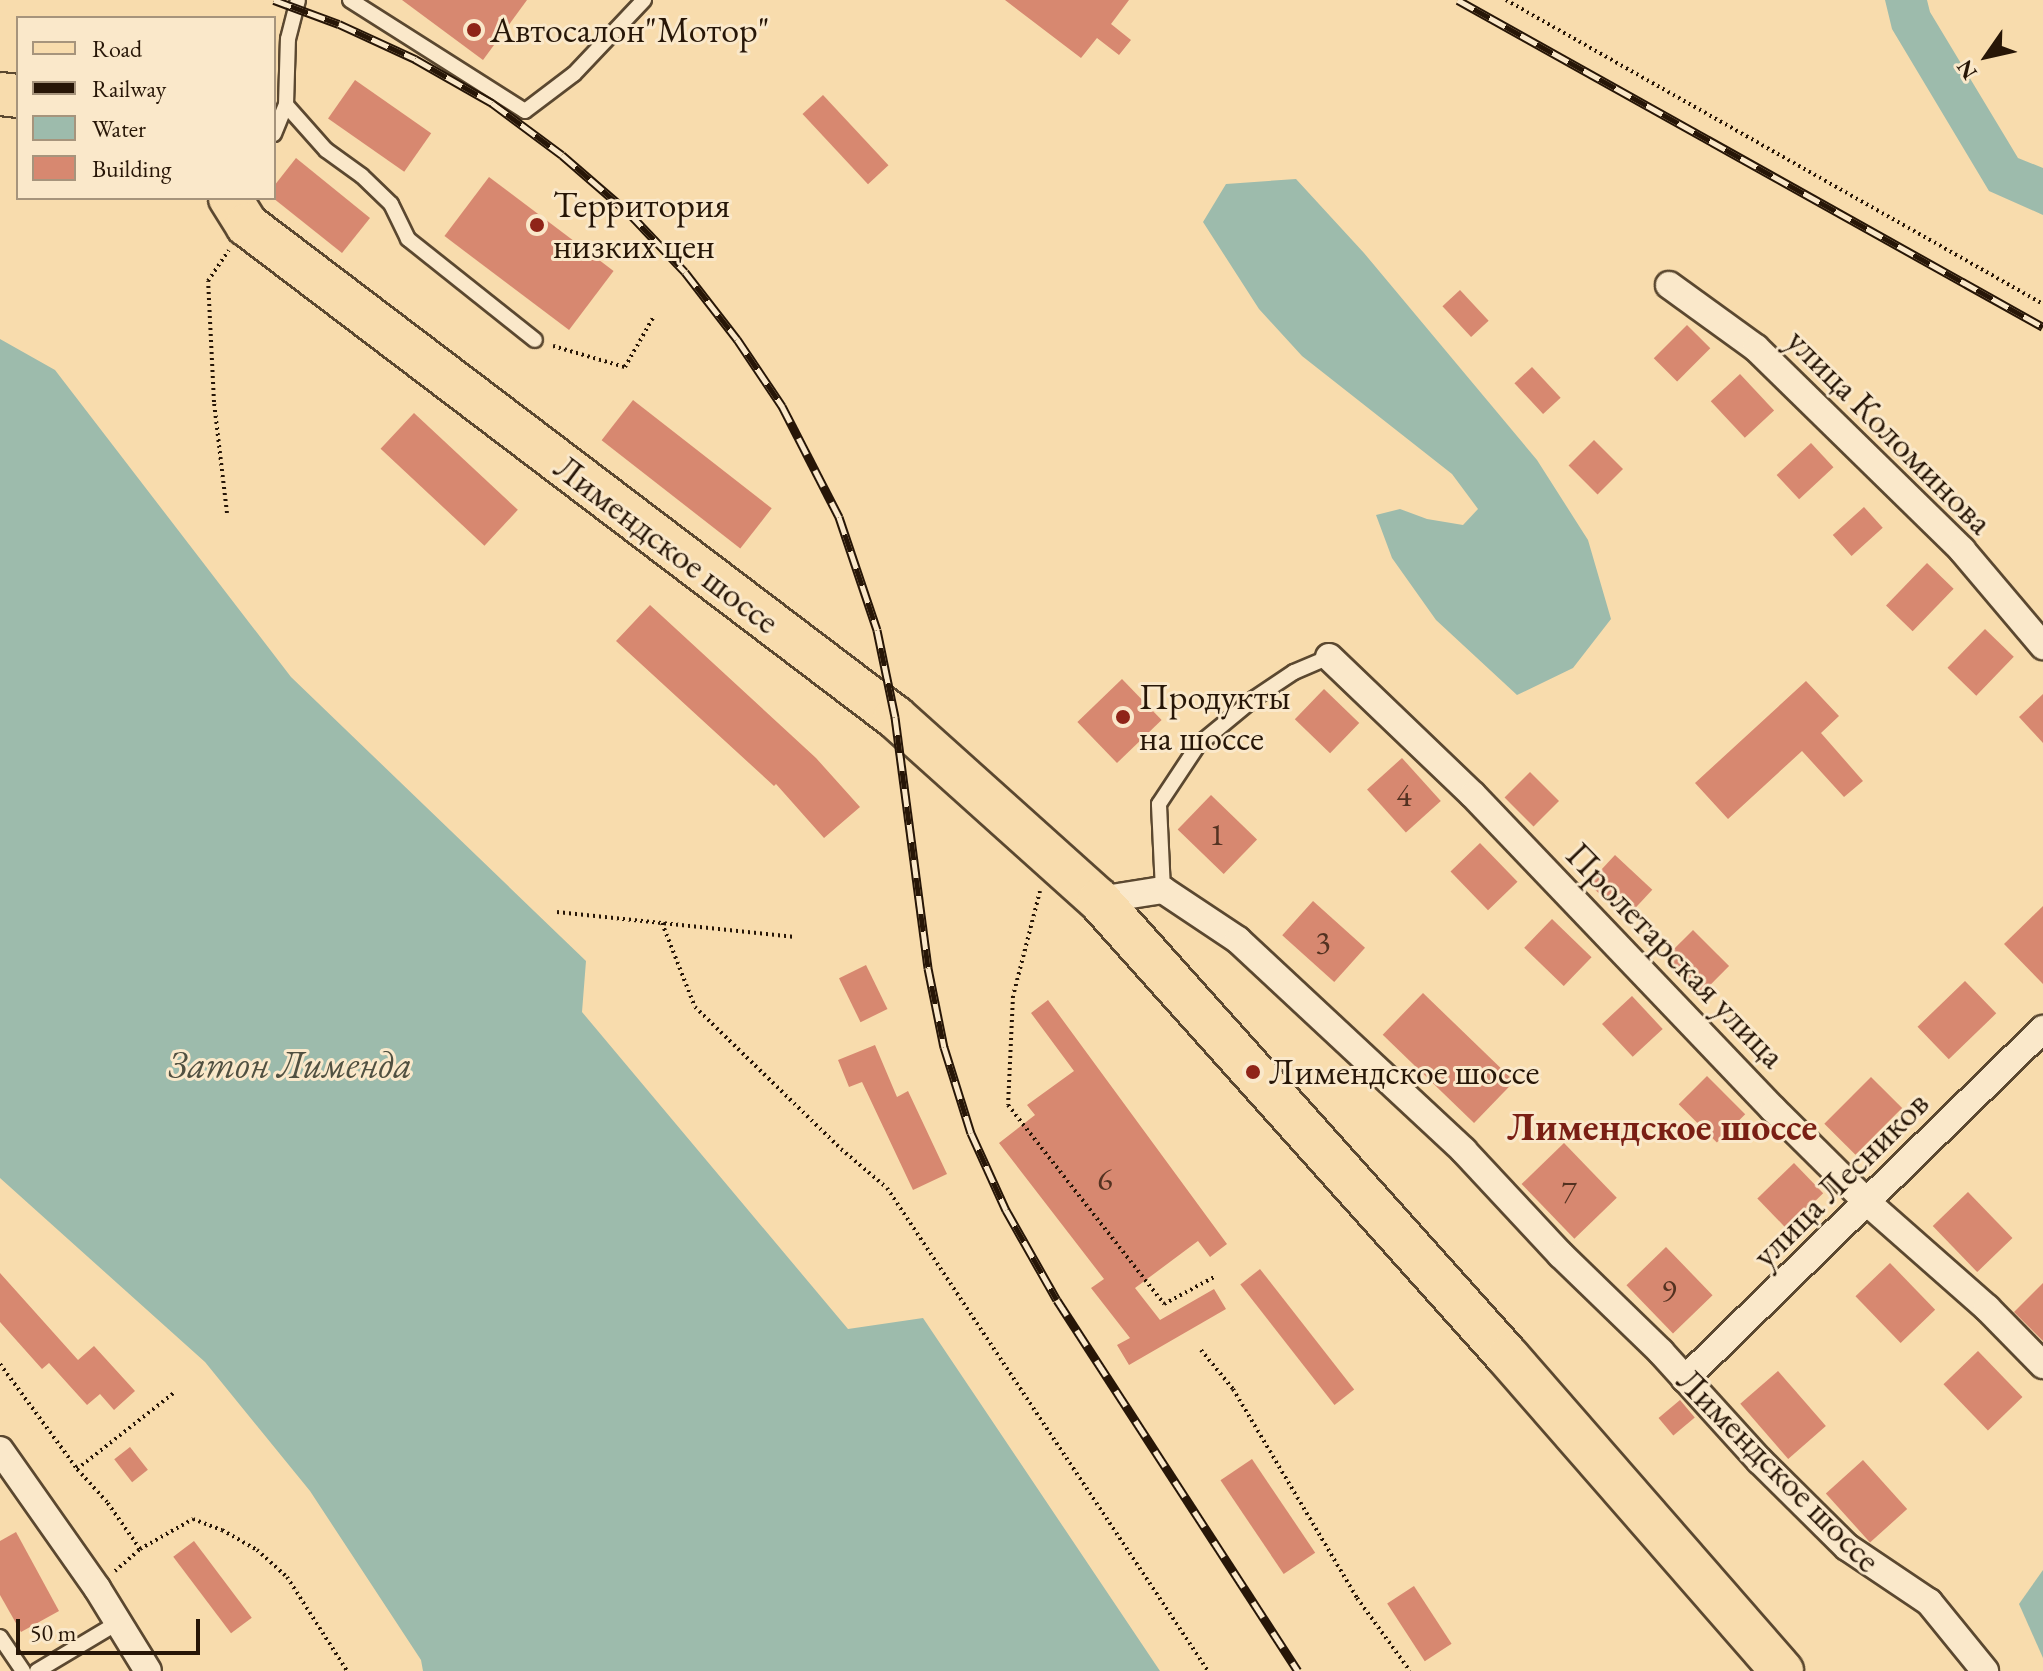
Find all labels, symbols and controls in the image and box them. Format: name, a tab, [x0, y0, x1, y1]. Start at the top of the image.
place label: Автосалон"Мотор"	[490, 8, 770, 52]
legend	[16, 16, 276, 200]
north arrow	[1947, 16, 2027, 96]
marker: Автосалон"Мотор"	[465, 21, 483, 39]
text: Road	[92, 33, 142, 64]
text: N	[1950, 54, 1984, 85]
text: Railway	[92, 73, 166, 104]
text: Water	[92, 113, 146, 144]
text: Building	[92, 153, 172, 184]
place label: Территория низких цен	[553, 182, 730, 267]
marker: Территория низких цен	[528, 216, 546, 234]
street label: улица Коломинова	[1778, 319, 2002, 543]
street label: Лимендское шоссе	[546, 445, 788, 643]
place label: Продукты на шоссе	[1139, 674, 1291, 759]
marker: Продукты на шоссе	[1114, 708, 1132, 726]
house number: 4	[1396, 776, 1412, 814]
house number: 1	[1209, 815, 1225, 853]
street label: Пролетарская улица	[1557, 833, 1795, 1077]
house number: 3	[1315, 923, 1331, 961]
water label: Затон Лименда	[168, 1041, 412, 1087]
place label: Лимендское шоссе	[1269, 1050, 1540, 1094]
marker: Лимендское шоссе	[1244, 1063, 1262, 1081]
street label: улица Лесников	[1743, 1082, 1937, 1276]
district label: Лимендское шоссе	[1507, 1104, 1817, 1150]
house number: 6	[1097, 1160, 1113, 1198]
house number: 7	[1561, 1172, 1577, 1210]
house number: 9	[1661, 1271, 1677, 1309]
street label: Лимендское шоссе	[1668, 1359, 1890, 1581]
scale bar	[20, 1603, 204, 1653]
text: 50 m	[30, 1617, 77, 1648]

